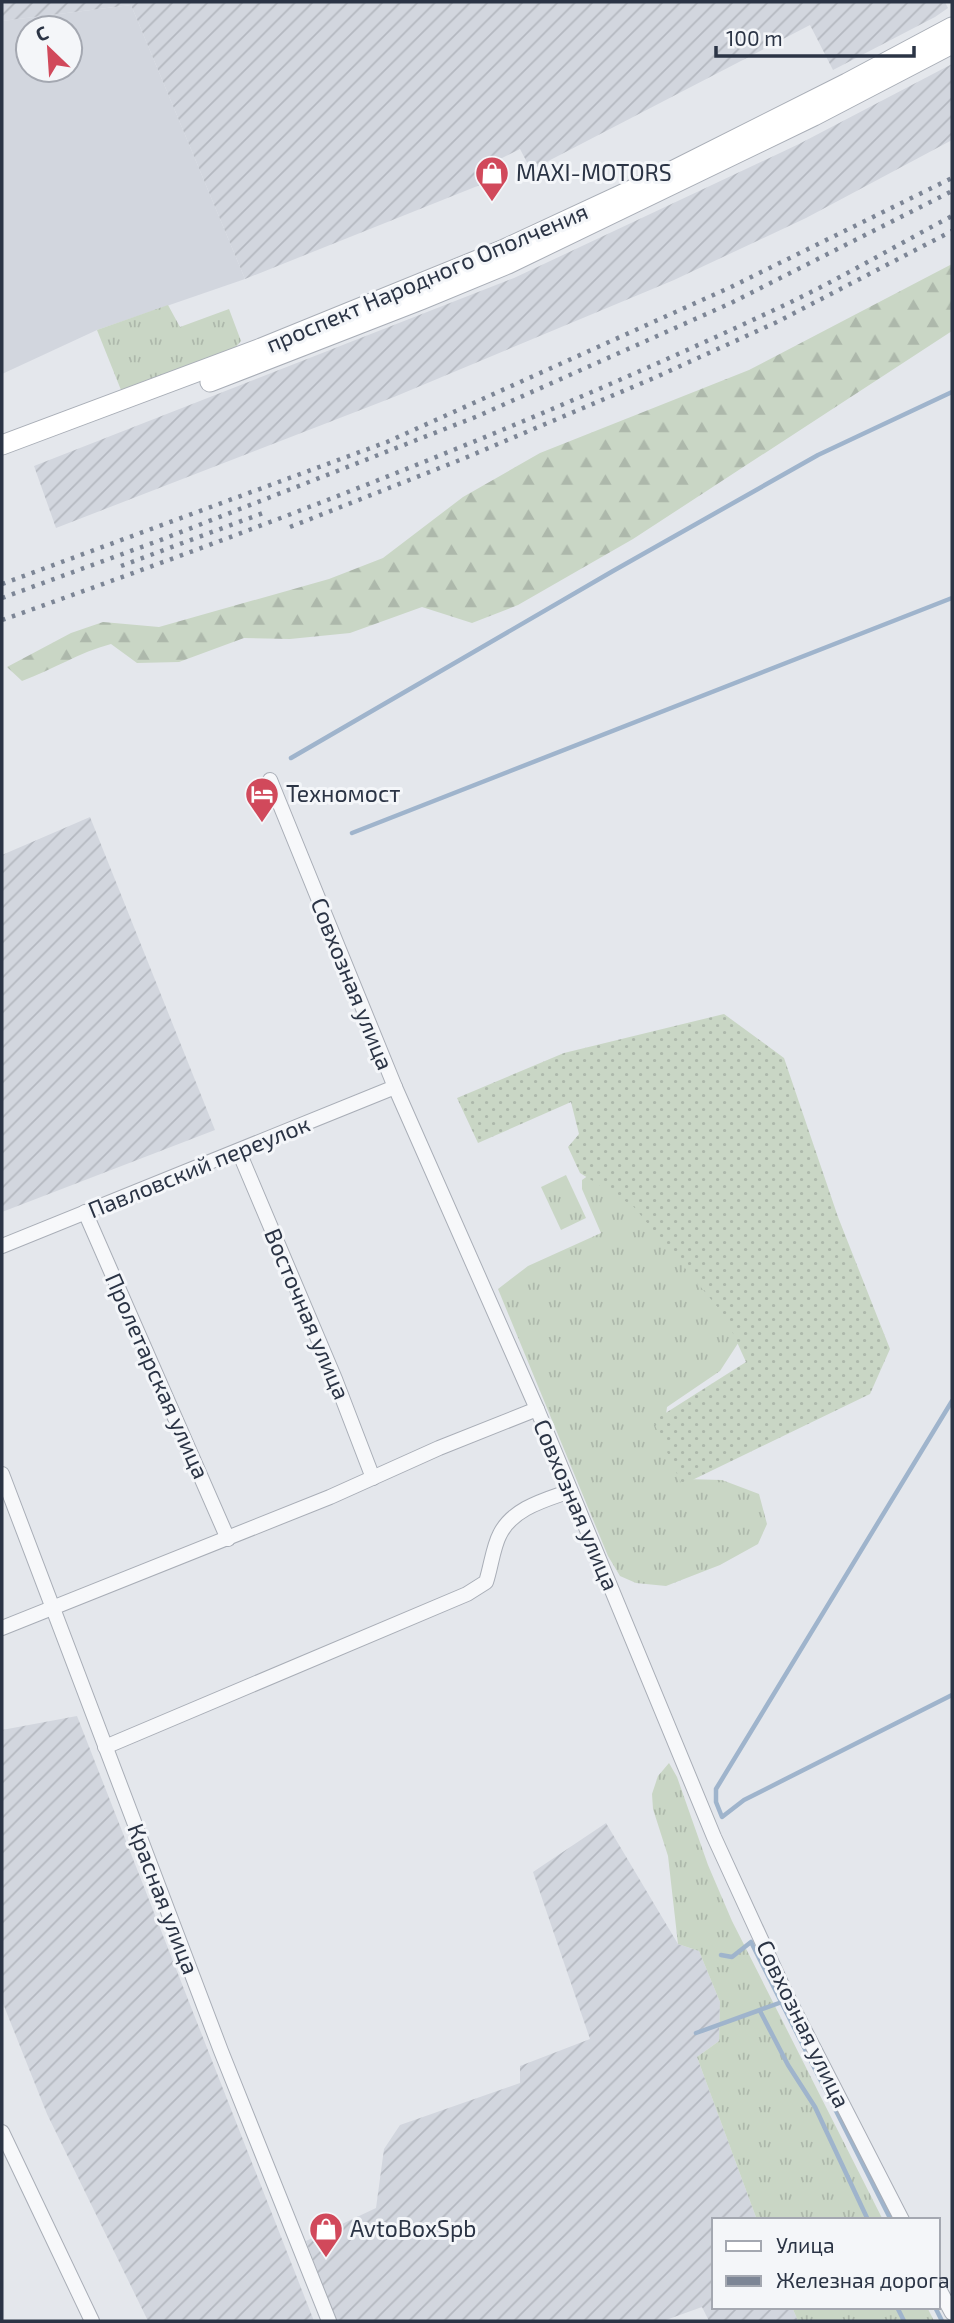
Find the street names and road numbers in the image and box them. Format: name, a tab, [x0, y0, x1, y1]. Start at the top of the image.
street label: проспект Народного Ополчения	[261, 196, 592, 358]
street label: Совхозная улица	[305, 893, 400, 1074]
street label: Павловский переулок	[84, 1109, 314, 1224]
street label: Восточная улица	[258, 1224, 357, 1404]
street label: Пролетарская улица	[99, 1268, 216, 1483]
street label: Совхозная улица	[527, 1415, 626, 1595]
street label: Красная улица	[121, 1819, 206, 1978]
street label: Совхозная улица	[750, 1935, 857, 2112]

